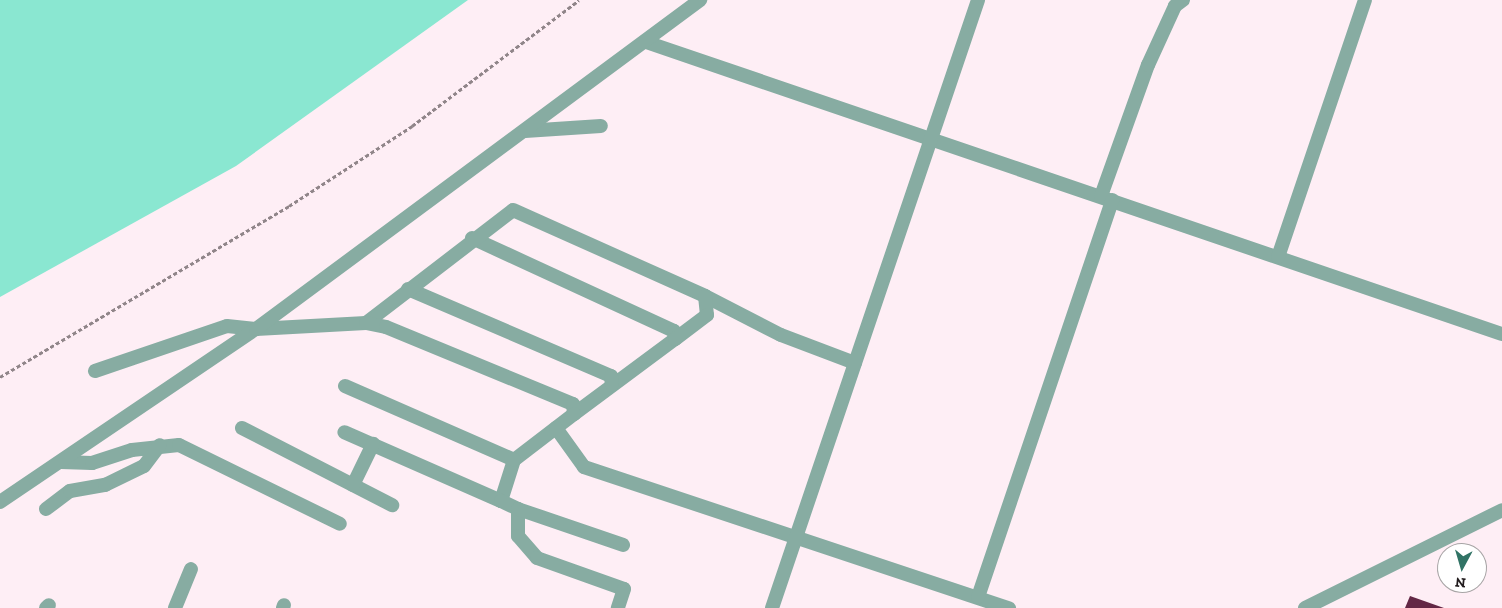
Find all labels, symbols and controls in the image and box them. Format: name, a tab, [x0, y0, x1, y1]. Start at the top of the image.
north arrow	[1437, 543, 1487, 593]
text: N	[1454, 573, 1467, 591]

